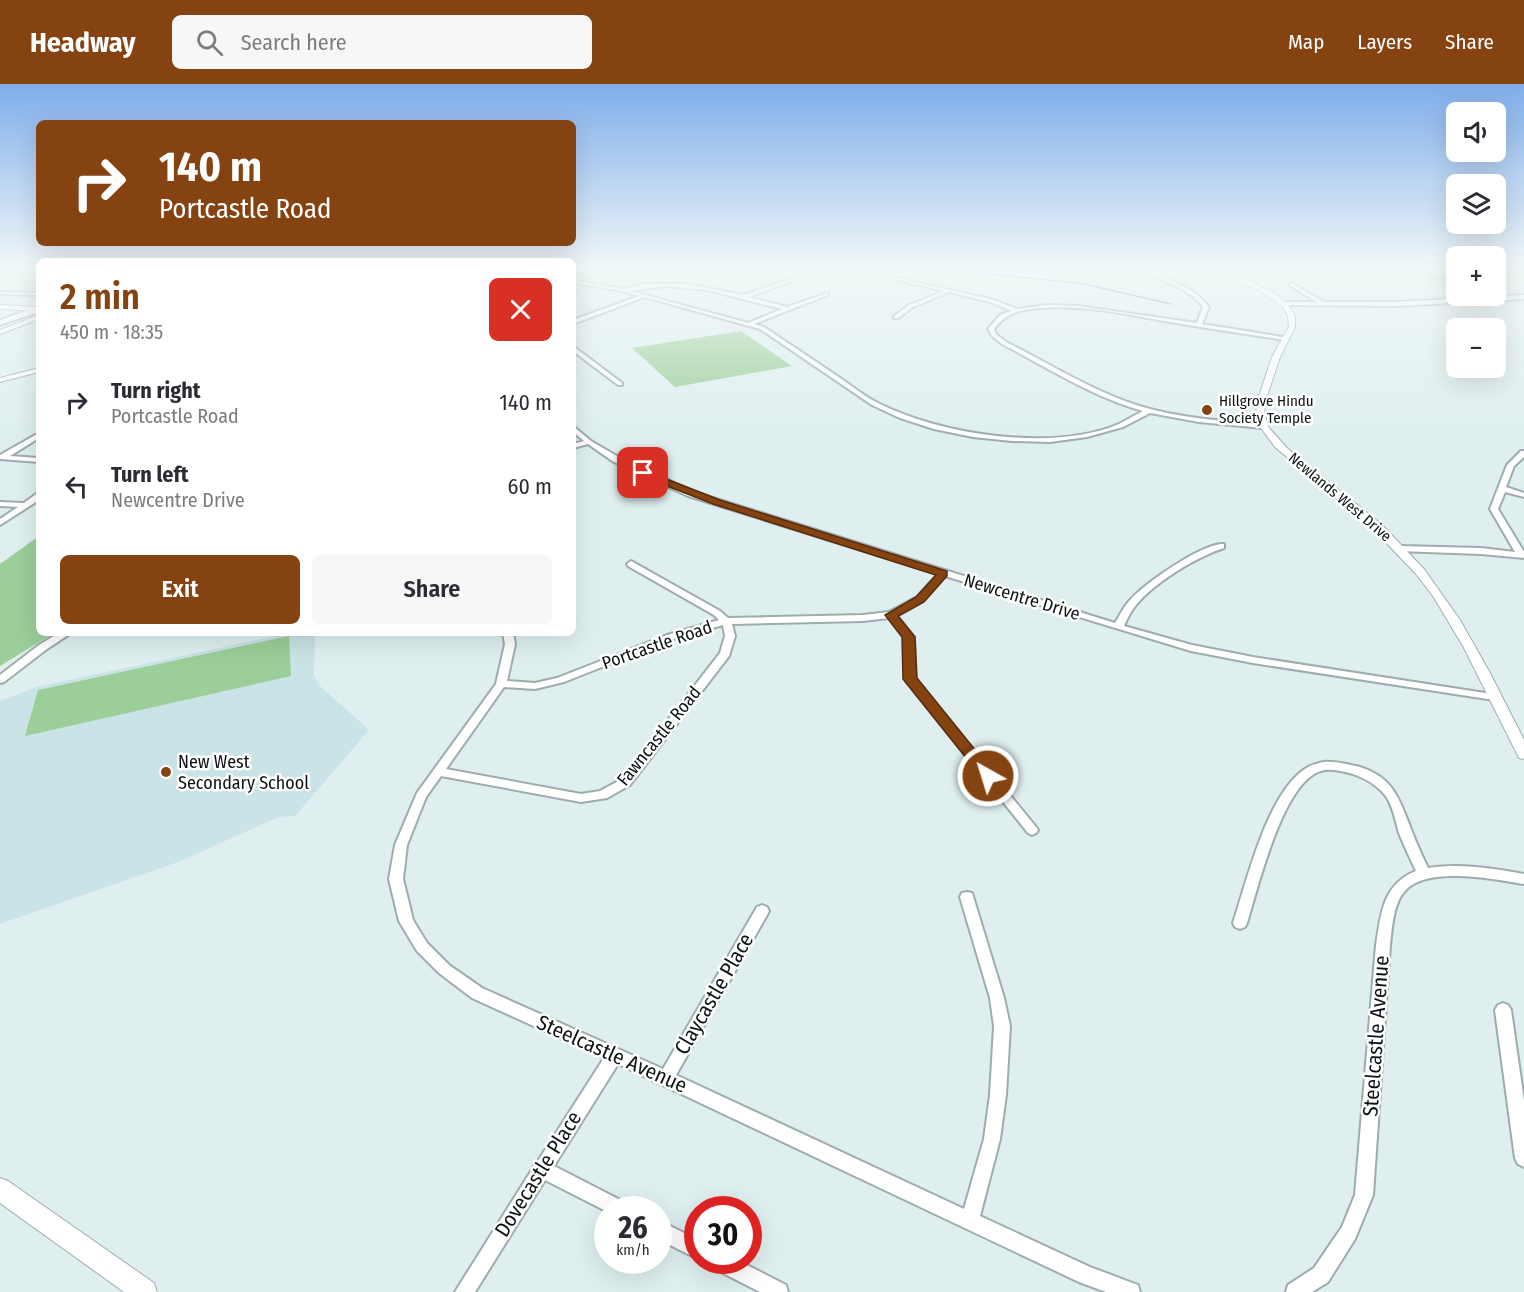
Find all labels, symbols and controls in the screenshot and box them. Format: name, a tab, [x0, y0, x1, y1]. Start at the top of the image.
search box	[172, 15, 592, 69]
text: Headway	[30, 26, 136, 59]
icon: search	[193, 26, 226, 59]
text: Search here	[241, 29, 347, 56]
text: Map	[1288, 29, 1324, 55]
text: Layers	[1357, 29, 1412, 55]
text: Share	[1445, 29, 1494, 55]
map controls	[1446, 102, 1506, 378]
button: sound	[1446, 102, 1506, 162]
text: 140 m	[159, 142, 262, 192]
icon: right	[60, 144, 138, 222]
button: layers	[1446, 174, 1506, 234]
text: Portcastle Road	[159, 193, 331, 225]
button: +	[1446, 246, 1506, 306]
text: 2 min	[60, 275, 140, 319]
button: close	[489, 278, 552, 341]
button: −	[1446, 318, 1506, 378]
text: 450 m · 18:35	[60, 320, 163, 344]
text: Turn right	[111, 377, 200, 404]
icon: right	[60, 386, 93, 419]
text: 140 m	[499, 389, 552, 416]
place label: Hillgrove Hindu Society Temple	[1219, 392, 1314, 427]
marker: Hillgrove Hindu Society Temple	[1200, 403, 1214, 417]
text: Portcastle Road	[111, 404, 239, 428]
pin	[617, 447, 668, 498]
street label: Newlands West Drive	[1285, 449, 1395, 545]
icon: arrive	[626, 456, 659, 489]
text: Turn left	[111, 461, 189, 488]
icon: left	[60, 470, 93, 503]
text: 60 m	[508, 473, 552, 500]
text: Newcentre Drive	[111, 488, 245, 512]
button: Exit	[60, 555, 300, 624]
button: Share	[312, 555, 552, 624]
street label: Newcentre Drive	[961, 569, 1083, 625]
street label: Portcastle Road	[599, 616, 715, 674]
street label: Fawncastle Road	[612, 682, 706, 790]
position arrow	[956, 744, 1020, 808]
place label: New West Secondary School	[178, 751, 309, 794]
marker: New West Secondary School	[159, 765, 173, 779]
street label: Claycastle Place	[669, 929, 759, 1059]
street label: Steelcastle Avenue	[1357, 955, 1395, 1117]
street label: Steelcastle Avenue	[533, 1009, 691, 1099]
street label: Dovecastle Place	[489, 1106, 587, 1242]
speed limit sign: 30	[684, 1196, 762, 1274]
text: 26	[618, 1210, 648, 1246]
text: km/h	[616, 1241, 650, 1259]

